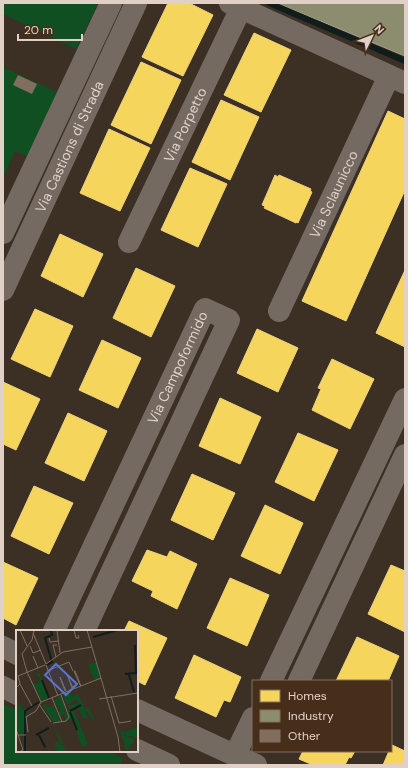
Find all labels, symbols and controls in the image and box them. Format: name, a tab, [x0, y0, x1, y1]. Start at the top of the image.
scale bar	[18, 16, 82, 42]
north arrow	[352, 16, 392, 56]
text: N	[371, 21, 387, 37]
text: 20 m	[24, 22, 53, 38]
street label: Via Castions di Strada	[31, 78, 108, 215]
street label: Via Porpetto	[160, 84, 211, 165]
street label: Via Sclaunicco	[305, 147, 362, 241]
street label: Via Campoformido	[143, 308, 212, 427]
inset map	[16, 630, 138, 752]
legend	[252, 680, 392, 752]
text: Homes	[288, 688, 327, 704]
text: Industry	[288, 708, 334, 724]
text: Other	[288, 728, 321, 744]

